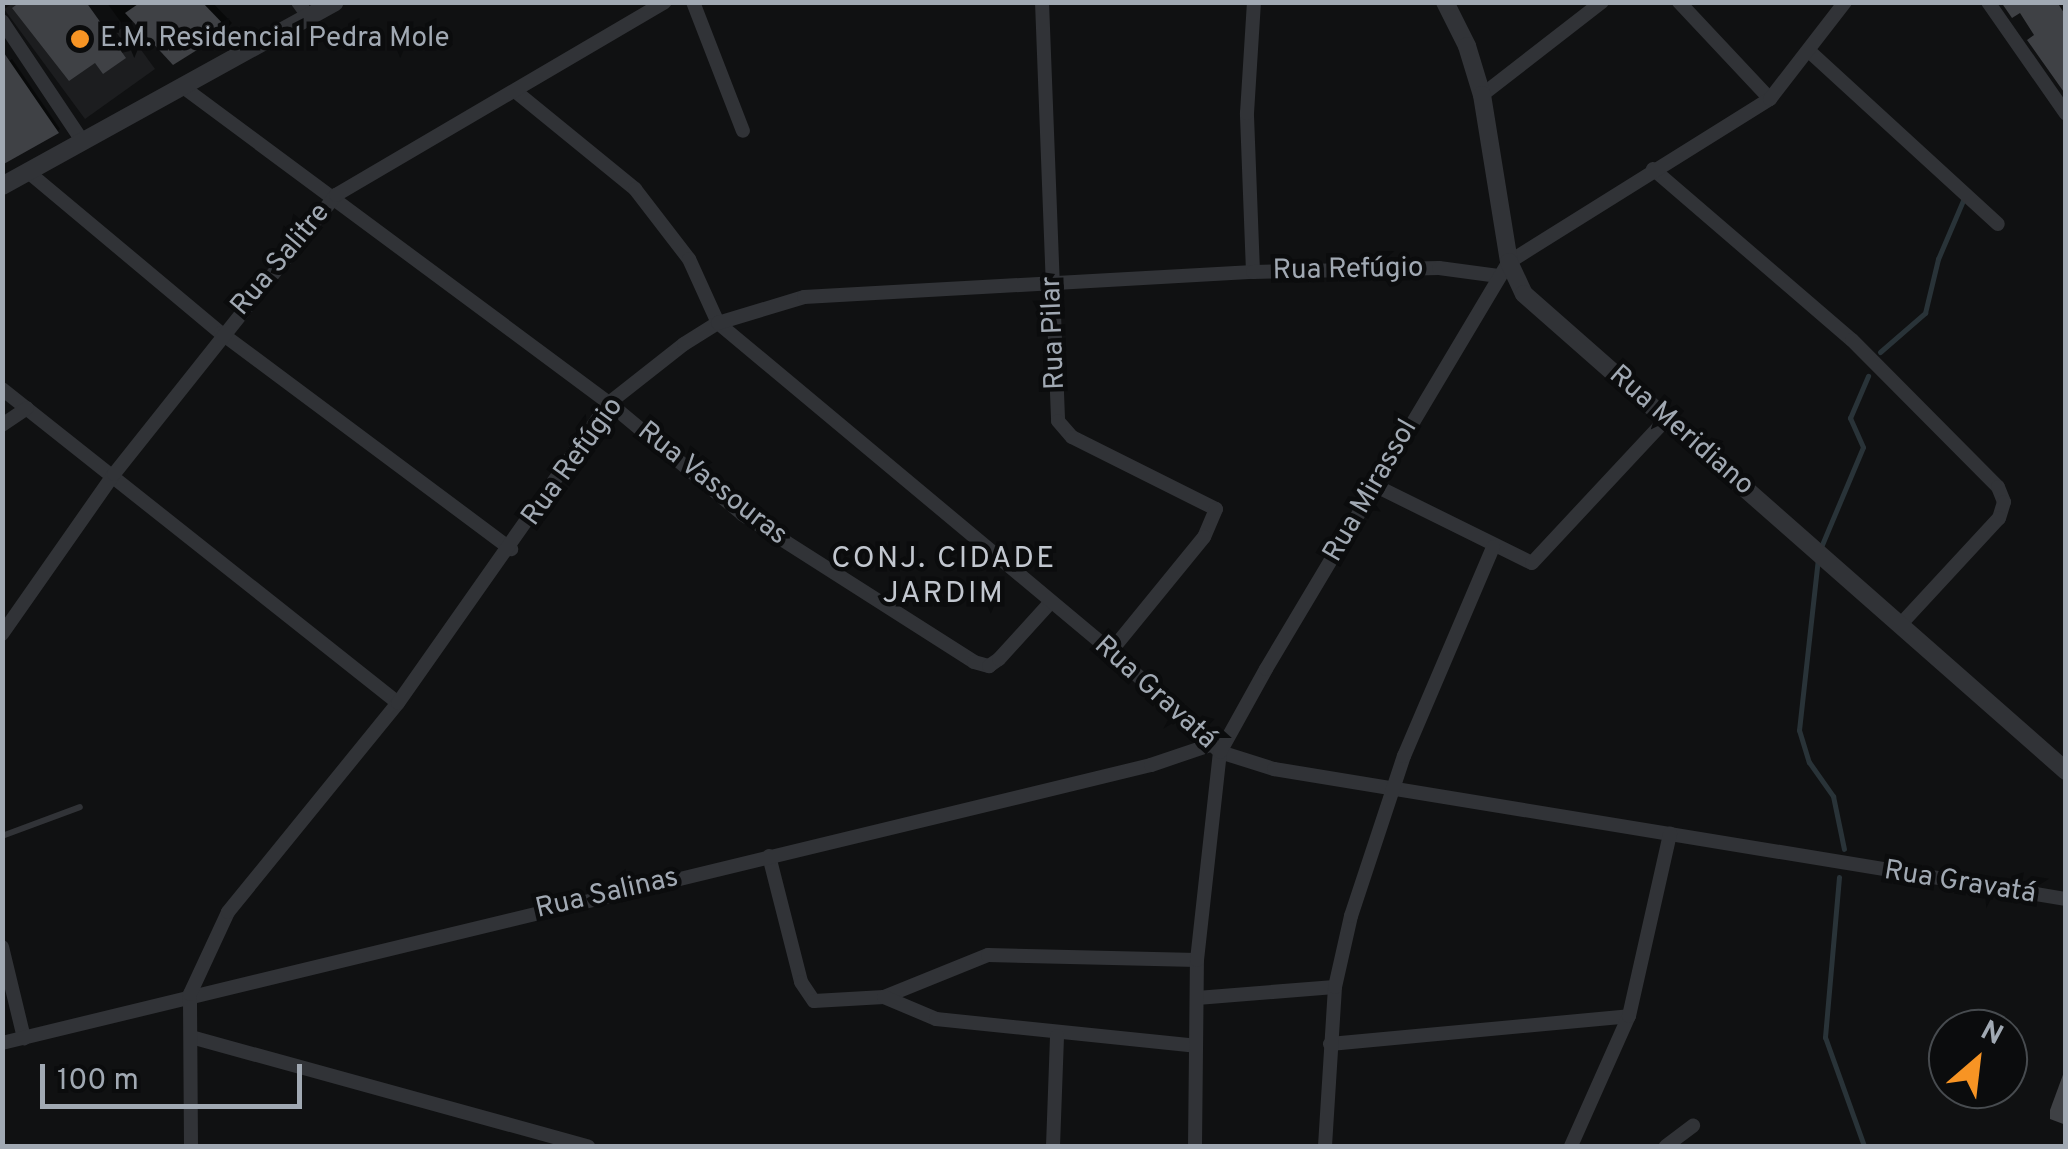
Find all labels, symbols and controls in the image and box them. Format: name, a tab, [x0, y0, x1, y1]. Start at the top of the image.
place label: E.M. Residencial Pedra Mole	[100, 22, 450, 56]
marker: E.M. Residencial Pedra Mole	[69, 28, 91, 50]
street label: Rua Salitre	[224, 197, 338, 323]
street label: Rua Refúgio	[1272, 252, 1424, 288]
street label: Rua Pilar	[1035, 276, 1073, 390]
street label: Rua Meridiano	[1602, 359, 1760, 503]
street label: Rua Refúgio	[515, 391, 631, 533]
street label: Rua Mirassol	[1317, 414, 1425, 568]
street label: Rua Vassouras	[630, 415, 794, 553]
district label: CONJ. CIDADE JARDIM	[831, 542, 1057, 612]
street label: Rua Gravatá	[1087, 629, 1223, 757]
street label: Rua Gravatá	[1882, 854, 2038, 912]
street label: Rua Salinas	[532, 861, 682, 927]
north arrow	[1928, 1009, 2028, 1109]
text: N	[1974, 1014, 2008, 1055]
scale bar	[45, 1044, 308, 1106]
text: 100 m	[57, 1063, 139, 1100]

